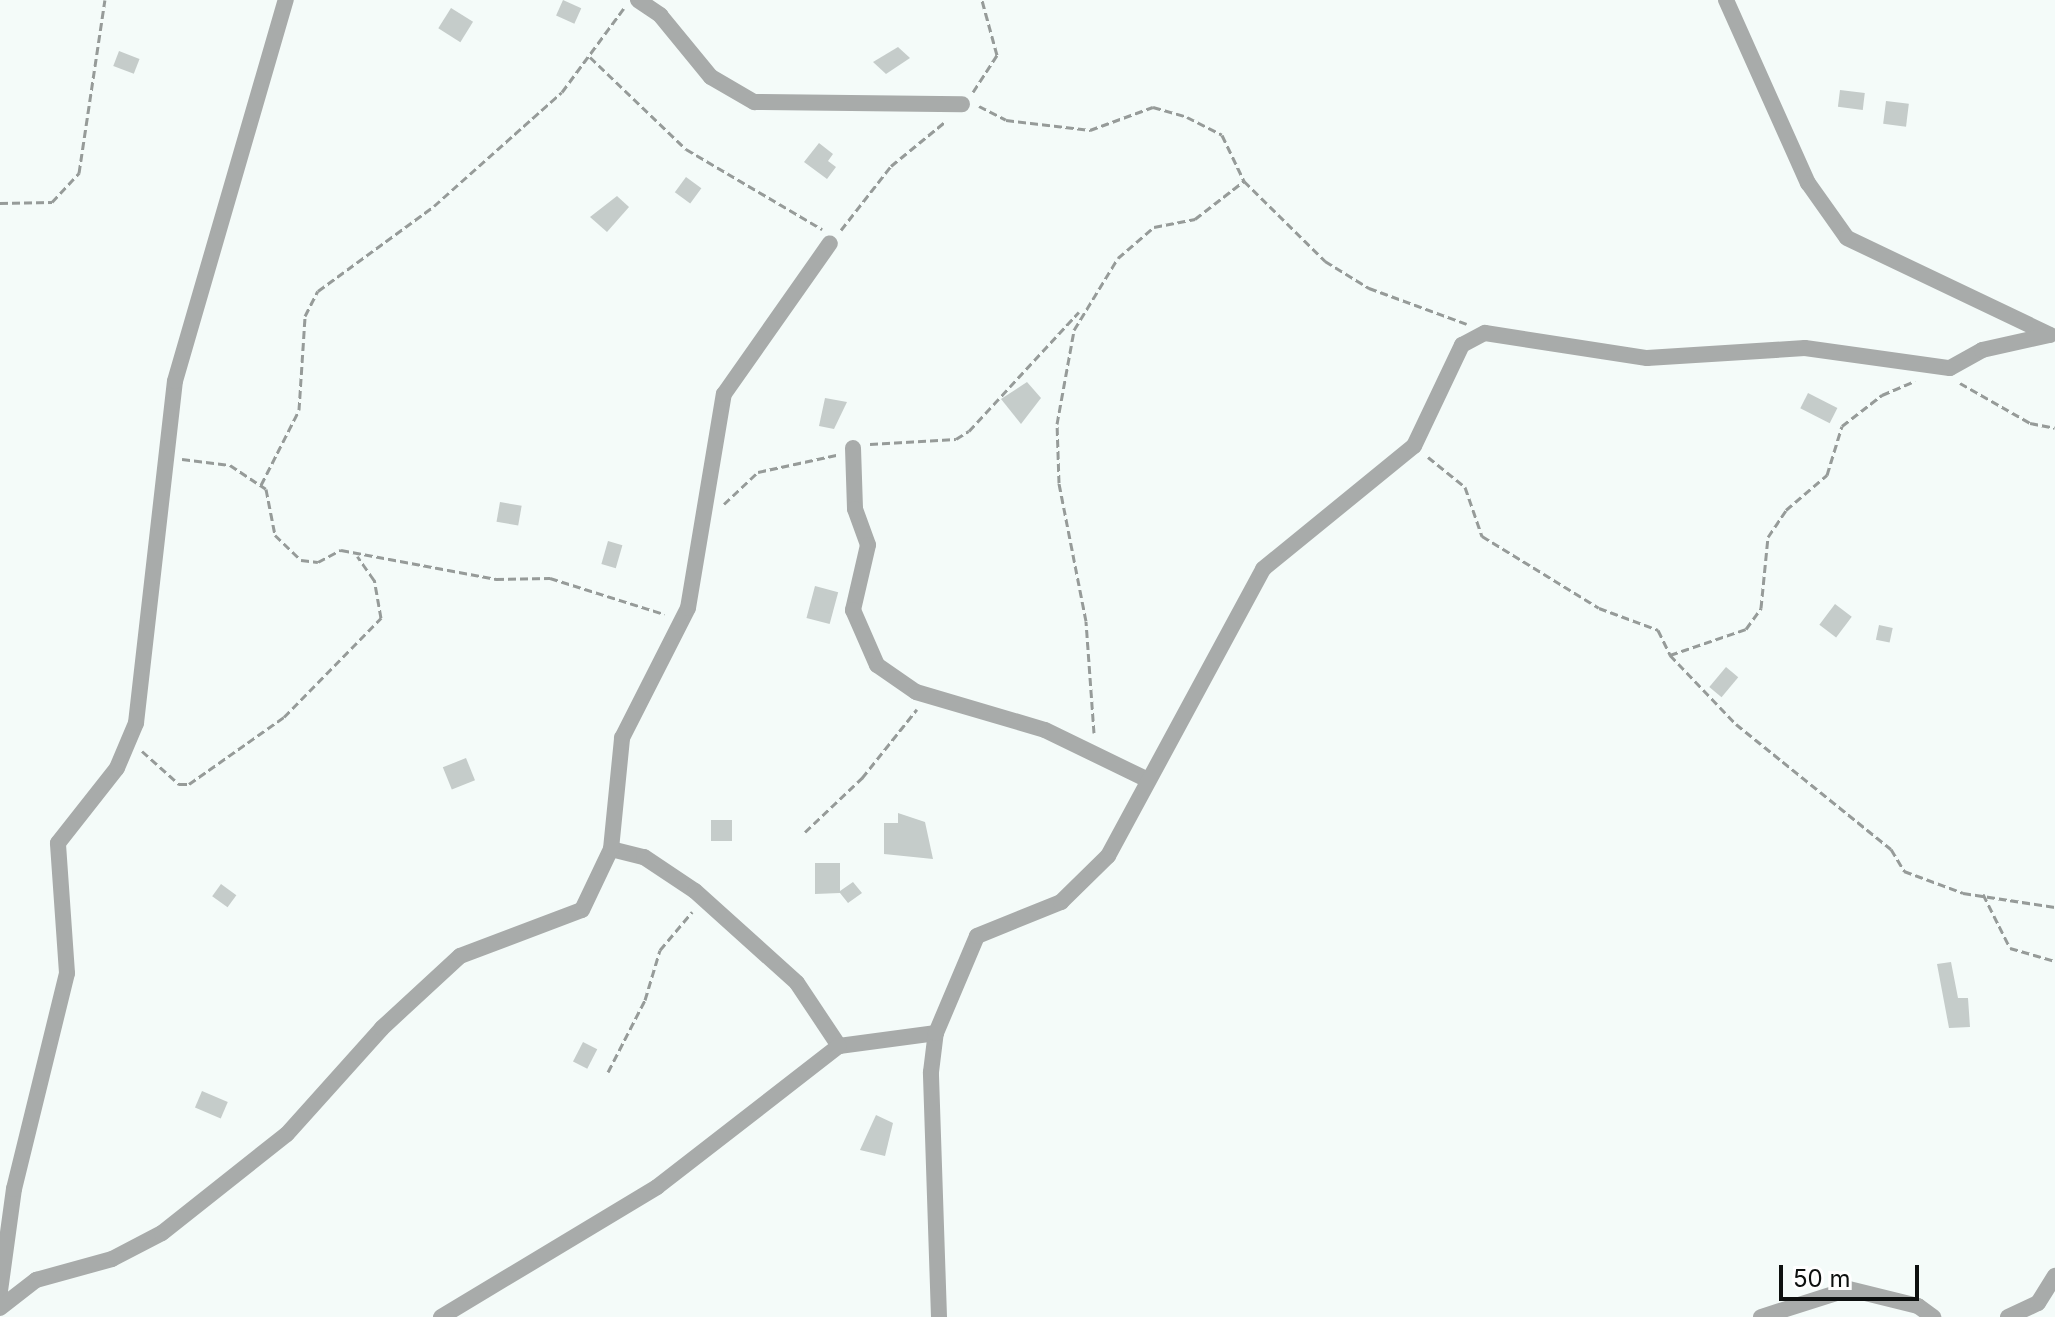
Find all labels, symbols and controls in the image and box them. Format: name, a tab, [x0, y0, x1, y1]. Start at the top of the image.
scale bar	[1783, 1249, 1923, 1299]
text: 50 m	[1793, 1264, 1851, 1293]

